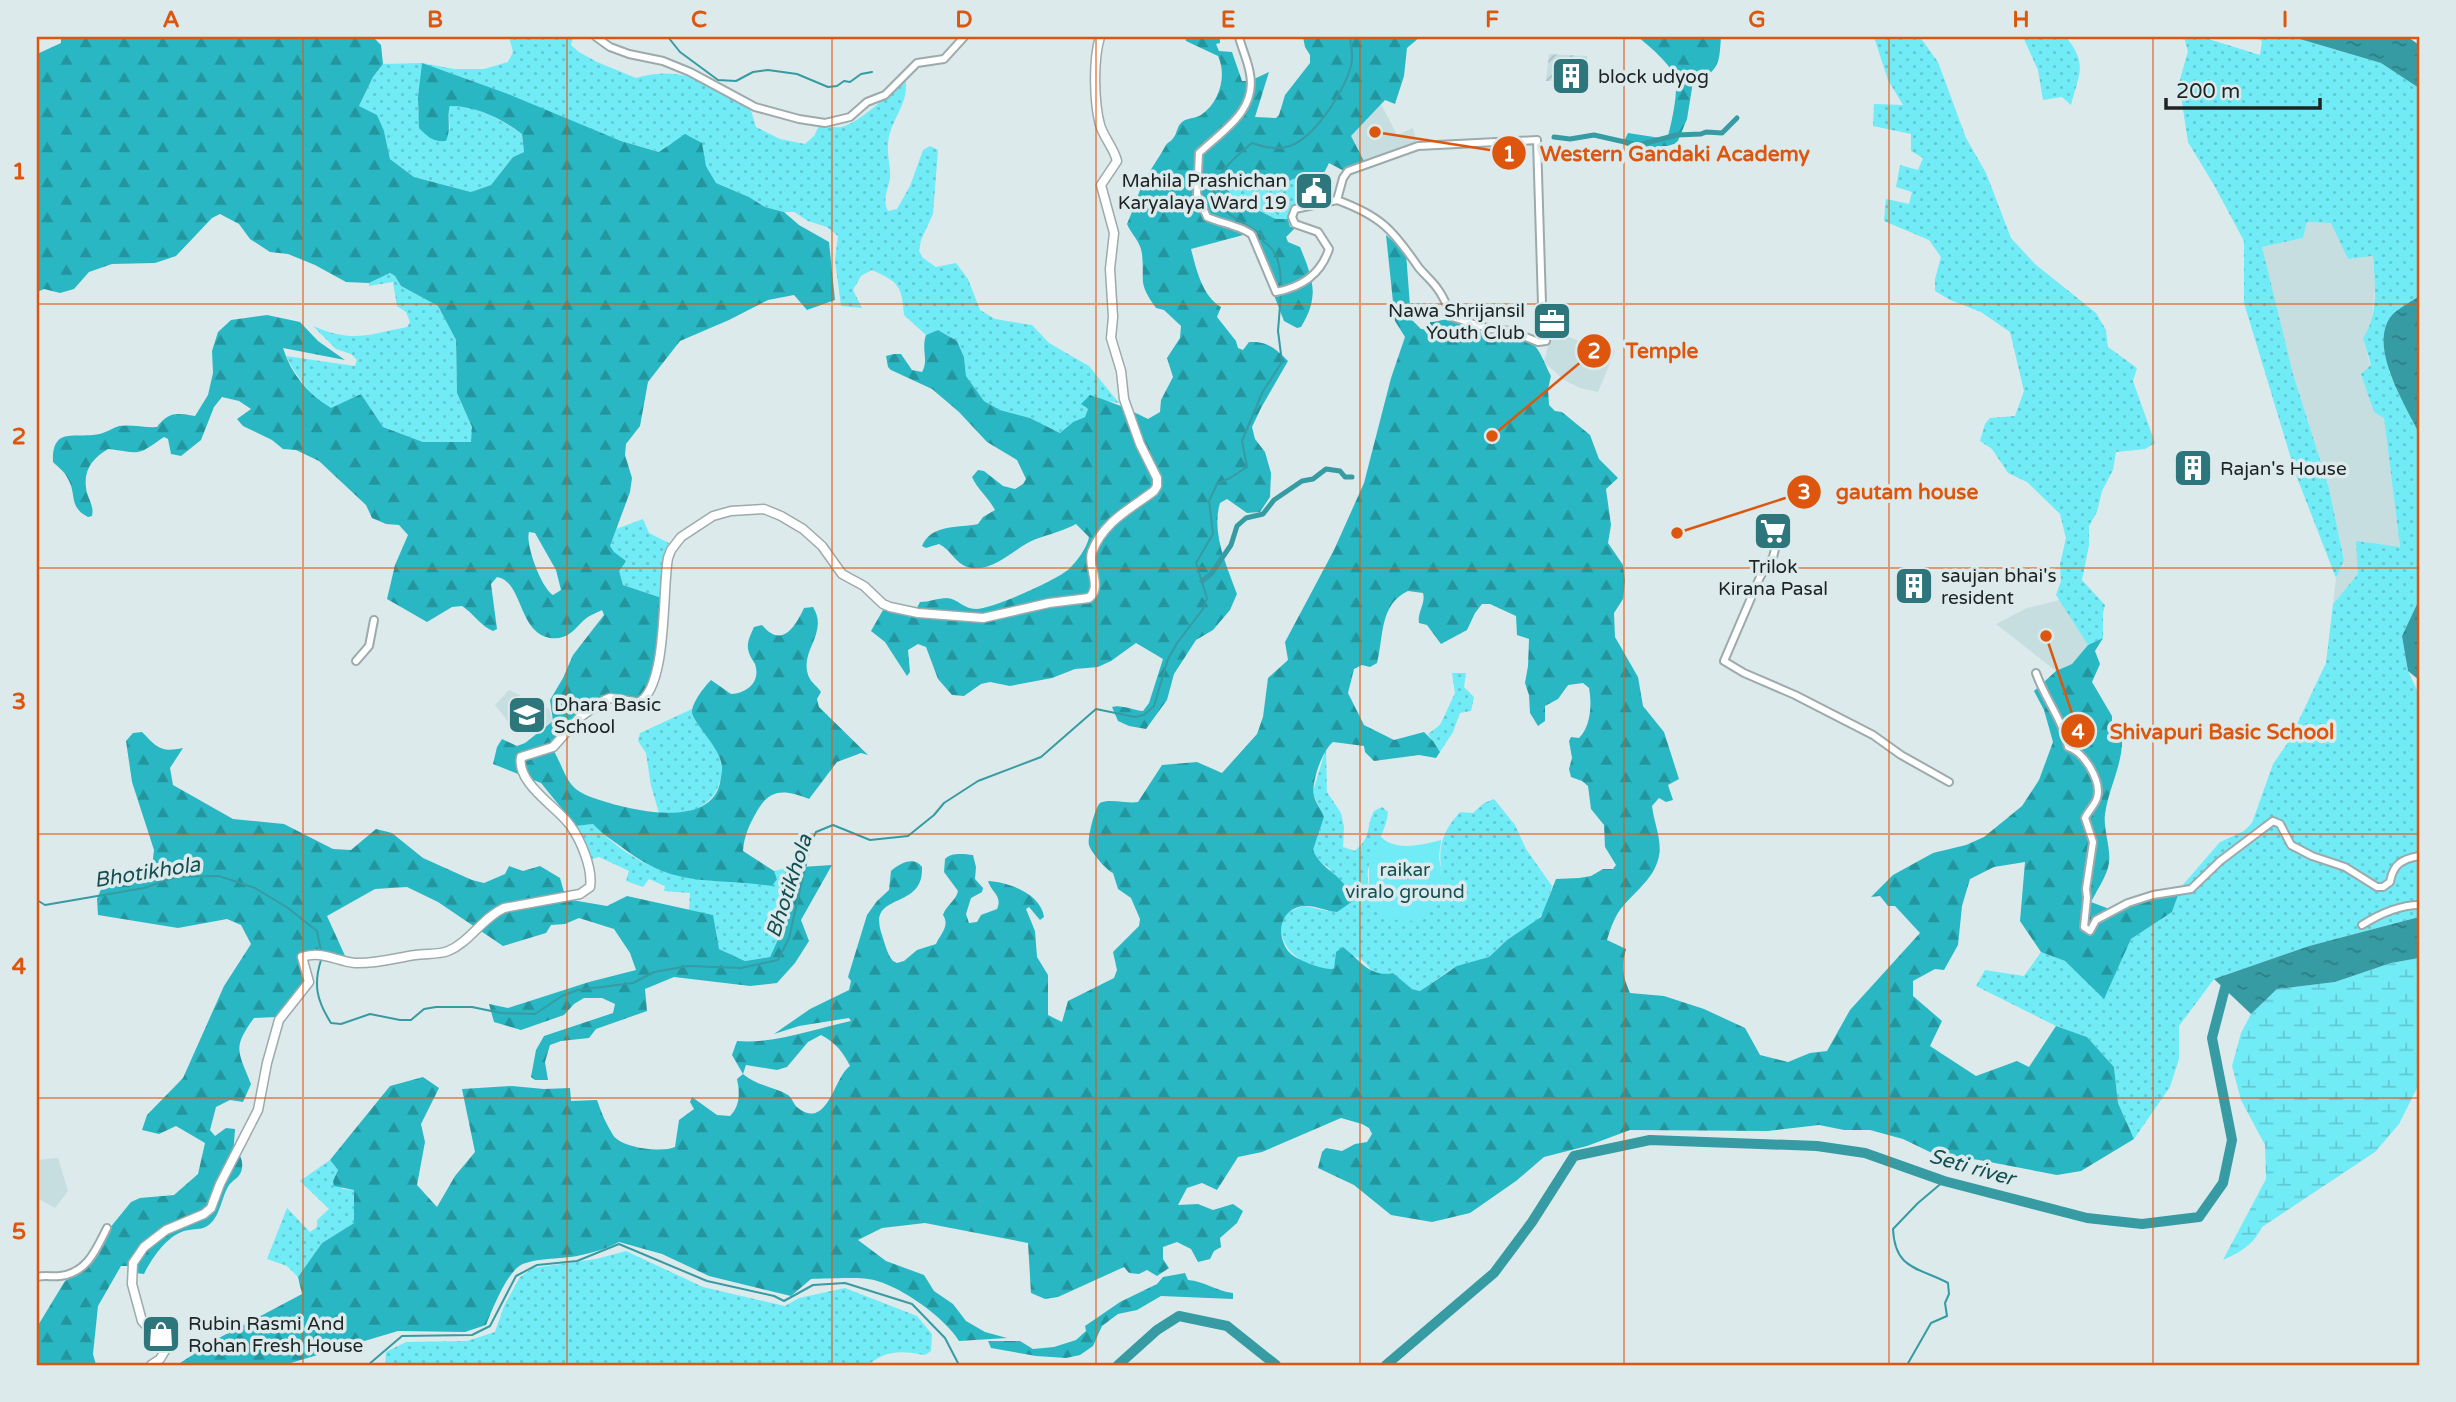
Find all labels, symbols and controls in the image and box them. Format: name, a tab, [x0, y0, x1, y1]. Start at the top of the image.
text: A	[162, 6, 180, 34]
text: B	[427, 6, 443, 34]
text: C	[691, 6, 707, 34]
text: D	[955, 6, 973, 34]
text: E	[1221, 6, 1235, 34]
text: F	[1485, 6, 1499, 34]
text: G	[1748, 6, 1766, 34]
text: H	[2012, 6, 2030, 34]
text: I	[2282, 6, 2288, 34]
building icon: block udyog	[1550, 55, 1592, 97]
place label: block udyog	[1598, 66, 1709, 88]
scale bar	[2166, 66, 2320, 110]
text: 200 m	[2176, 79, 2240, 104]
callout: Western Gandaki Academy	[1491, 132, 1824, 174]
text: 1	[1502, 142, 1516, 167]
text: Western Gandaki Academy	[1540, 142, 1811, 167]
text: 1	[12, 158, 26, 186]
place label: Mahila Prashichan Karyalaya Ward 19	[1118, 170, 1287, 214]
public building icon: Mahila Prashichan Karyalaya Ward 19	[1293, 170, 1335, 212]
place label: Nawa Shrijansil Youth Club	[1388, 300, 1525, 344]
office icon: Nawa Shrijansil Youth Club	[1531, 300, 1573, 342]
callout: Temple	[1577, 330, 1713, 372]
text: 2	[1587, 339, 1601, 364]
text: Temple	[1625, 339, 1699, 364]
text: 2	[12, 423, 26, 451]
building icon: Rajan's House	[2172, 447, 2214, 489]
place label: Rajan's House	[2220, 458, 2347, 480]
callout: gautam house	[1786, 471, 1992, 513]
text: 3	[1797, 480, 1811, 505]
text: gautam house	[1836, 480, 1978, 505]
supermarket icon: Trilok Kirana Pasal	[1752, 510, 1794, 552]
place label: Trilok Kirana Pasal	[1718, 556, 1828, 600]
building icon: saujan bhai's resident	[1893, 565, 1935, 607]
place label: saujan bhai's resident	[1941, 565, 2057, 609]
text: 3	[12, 688, 26, 716]
school or university icon: Dhara Basic School	[506, 694, 548, 736]
place label: Dhara Basic School	[554, 694, 661, 738]
callout: Shivapuri Basic School	[2060, 710, 2348, 752]
text: 4	[2071, 720, 2085, 745]
text: Shivapuri Basic School	[2110, 720, 2334, 745]
water label: Bhotikhola	[761, 830, 818, 941]
water label: Bhotikhola	[92, 852, 203, 893]
park label: raikar viralo ground	[1345, 859, 1465, 903]
text: 4	[12, 953, 27, 981]
water label: Seti river	[1926, 1143, 2020, 1192]
text: 5	[12, 1218, 26, 1246]
shop icon: Rubin Rasmi And Rohan Fresh House	[140, 1313, 182, 1355]
place label: Rubin Rasmi And Rohan Fresh House	[188, 1313, 363, 1357]

